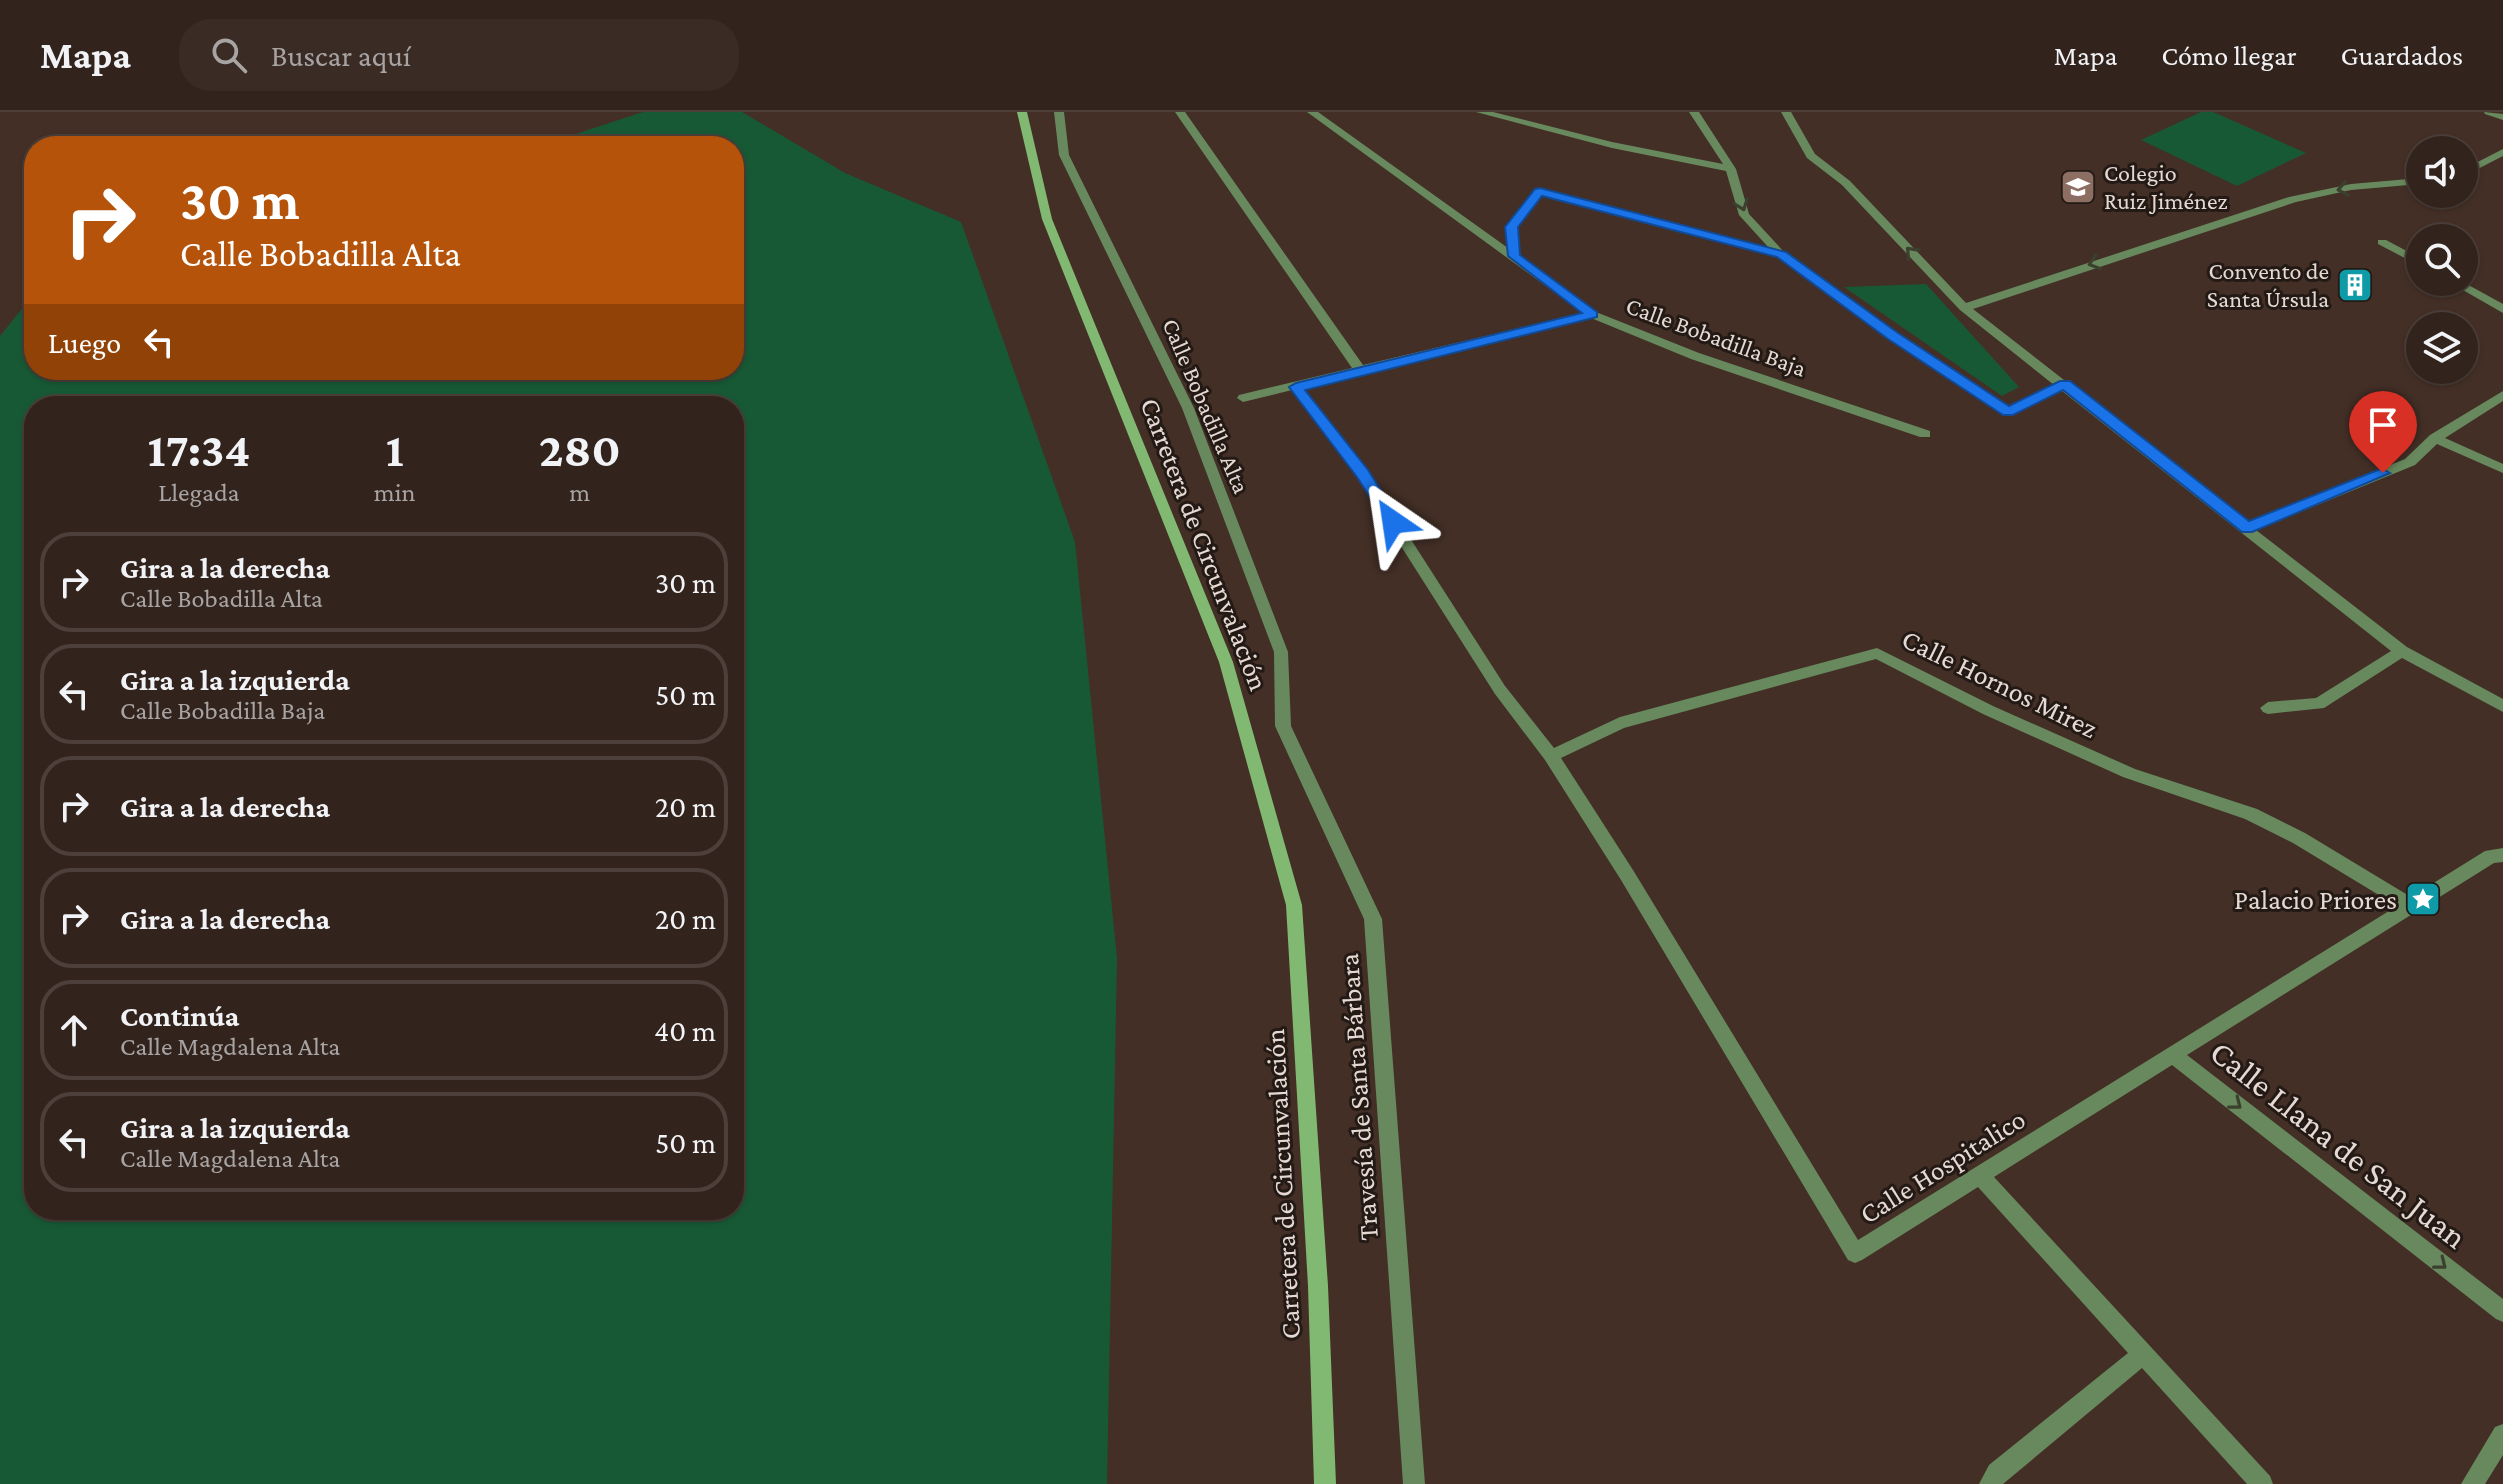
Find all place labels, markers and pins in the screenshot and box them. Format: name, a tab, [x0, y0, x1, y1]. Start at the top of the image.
place label: Colegio Ruiz Jiménez	[2104, 159, 2228, 214]
school or university icon: Colegio Ruiz Jiménez	[2059, 168, 2097, 206]
place label: Convento de Santa Úrsula	[2207, 257, 2329, 312]
building icon: Convento de Santa Úrsula	[2336, 266, 2374, 304]
pin	[2349, 391, 2417, 473]
place icon: Palacio Priores	[2404, 880, 2442, 918]
place label: Palacio Priores	[2234, 884, 2397, 915]

